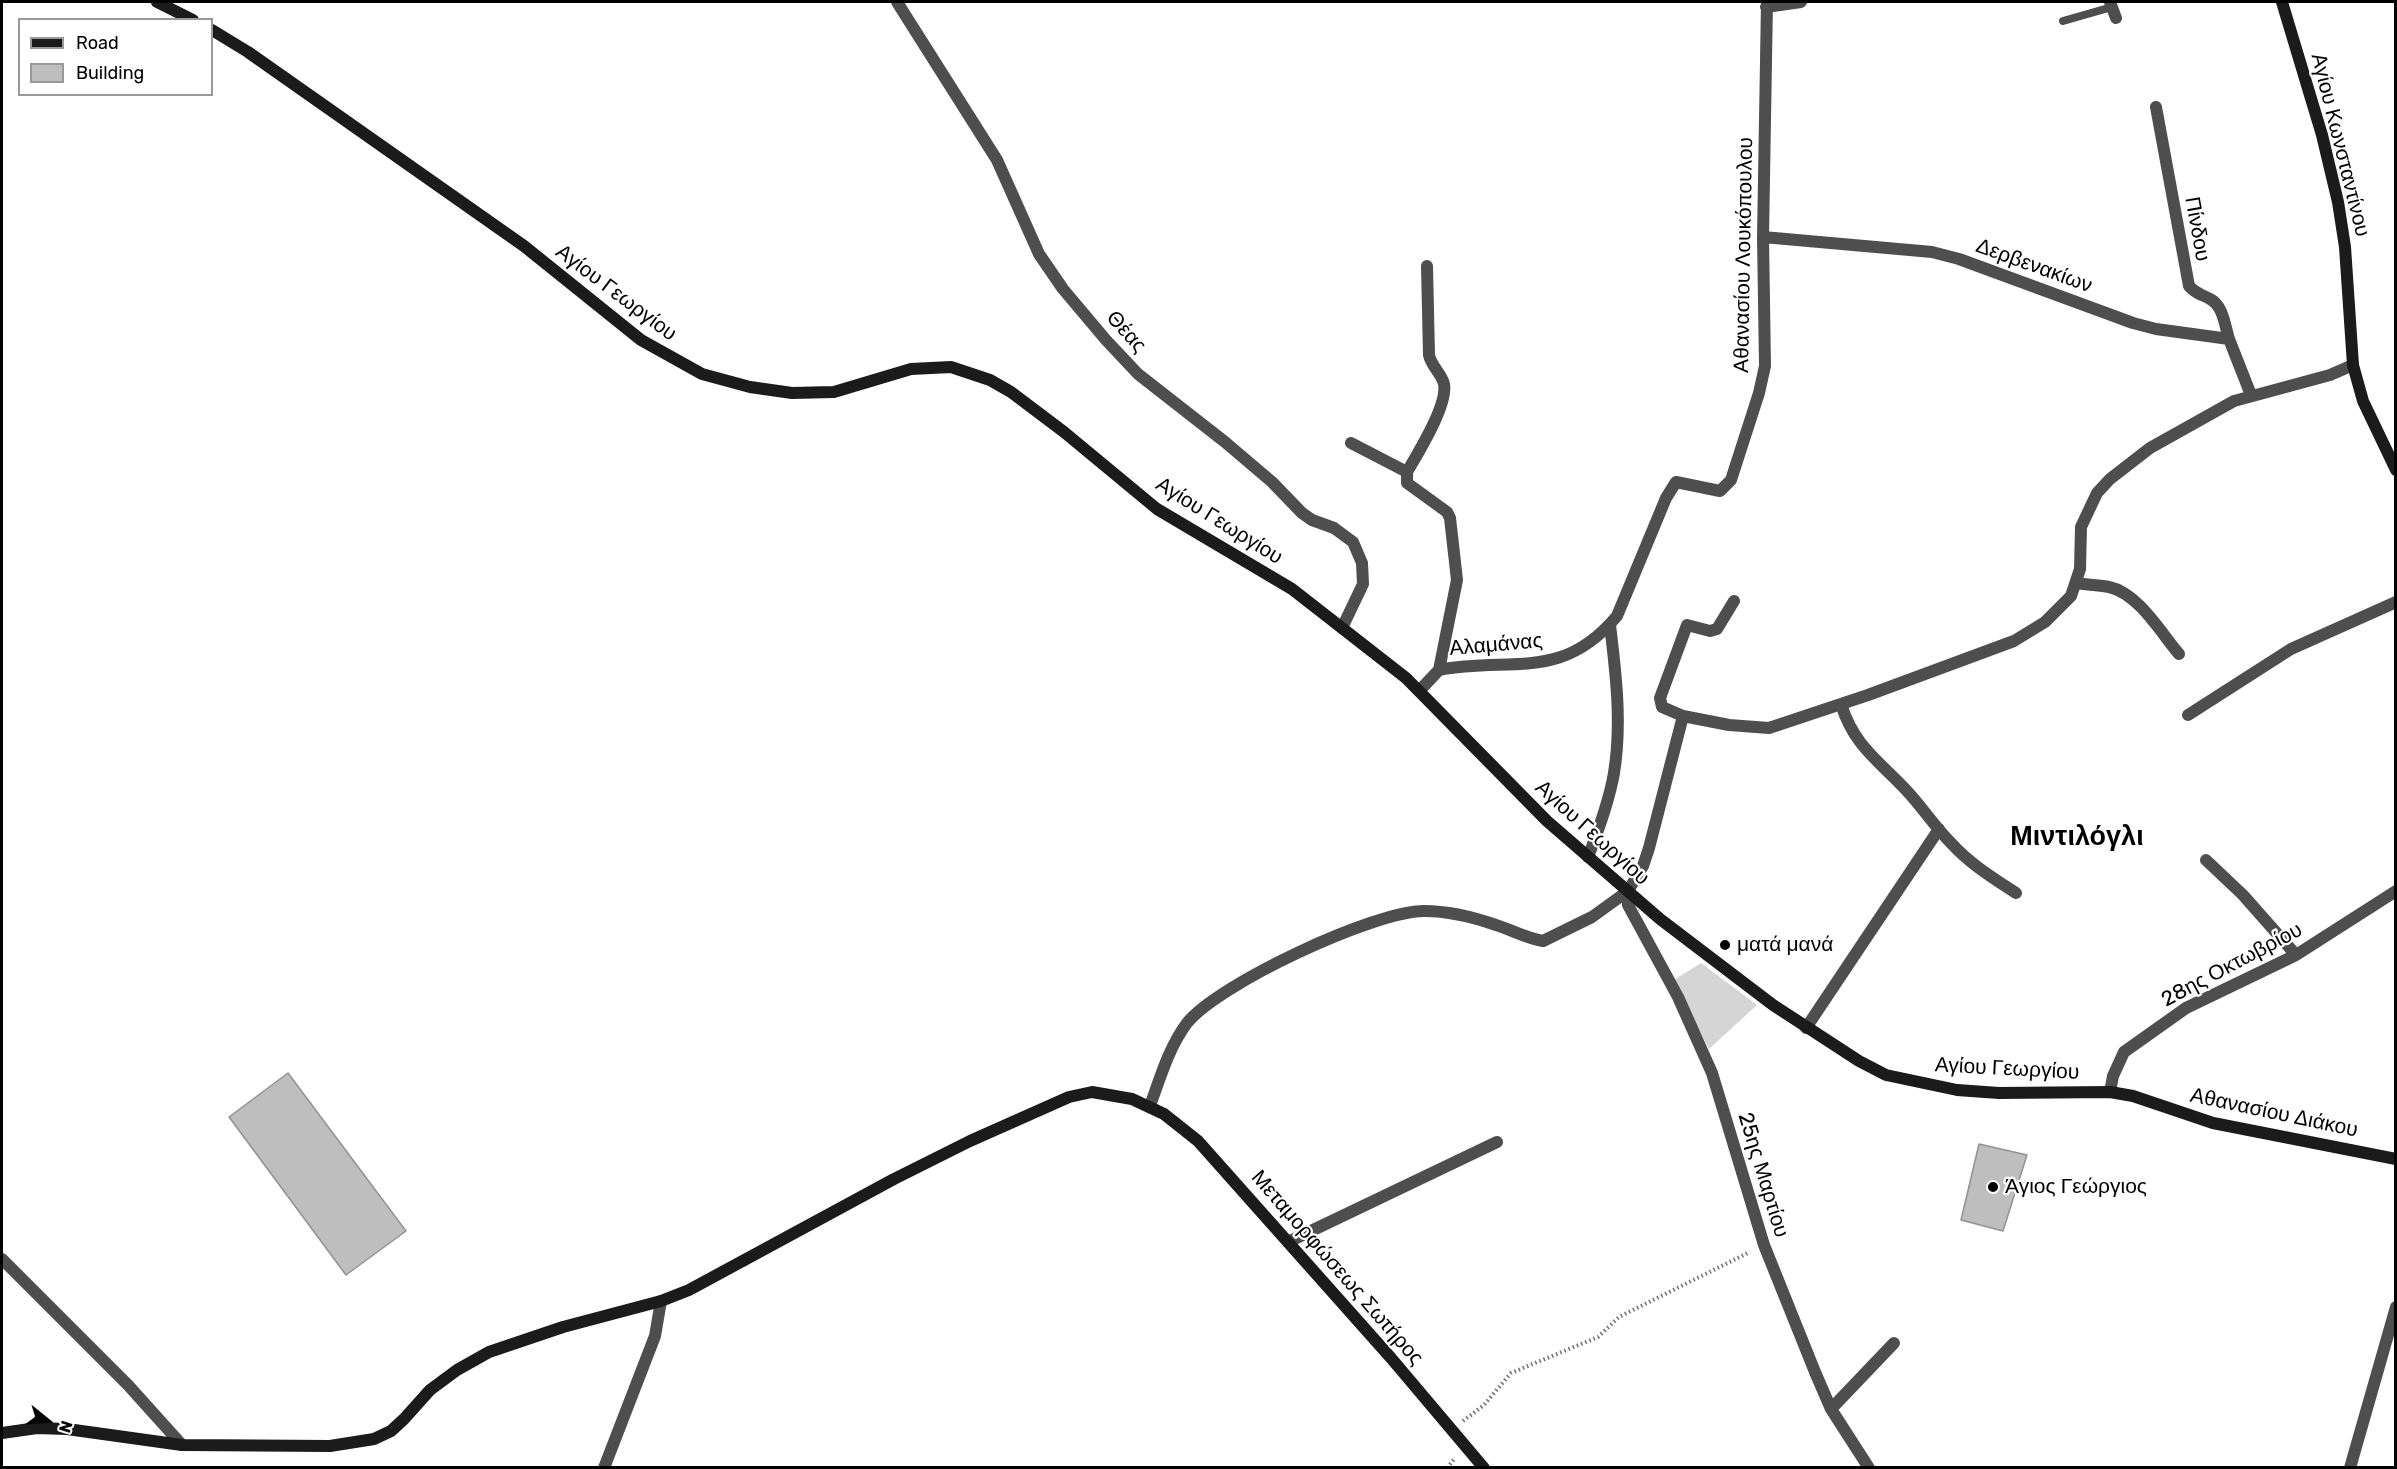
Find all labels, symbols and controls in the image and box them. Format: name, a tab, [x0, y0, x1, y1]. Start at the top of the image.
legend	[18, 18, 213, 96]
text: Road	[76, 32, 119, 54]
street label: Αγίου Κωνσταντίνου	[2305, 51, 2375, 239]
text: Building	[76, 62, 144, 84]
street label: Αθανασίου Λουκόπουλου	[1729, 137, 1759, 373]
street label: Πίνδου	[2179, 195, 2215, 263]
street label: Δερβενακίων	[1973, 233, 2095, 299]
street label: Αγίου Γεωργίου	[551, 239, 681, 347]
street label: Θέας	[1101, 306, 1151, 358]
street label: Αγίου Γεωργίου	[1151, 472, 1287, 570]
street label: Αλαμάνας	[1448, 628, 1544, 662]
street label: Αγίου Γεωργίου	[1530, 775, 1654, 891]
district label: Μιντιλόγλι	[2010, 821, 2144, 853]
street label: 28ης Οκτωβρίου	[2157, 917, 2307, 1013]
place label: ματά μανά	[1737, 932, 1833, 958]
marker: ματά μανά	[1718, 938, 1732, 952]
street label: Αγίου Γεωργίου	[1934, 1053, 2080, 1085]
street label: Αθανασίου Διάκου	[2188, 1083, 2360, 1143]
street label: 25ης Μαρτίου	[1732, 1110, 1794, 1240]
street label: Μεταμορφώσεως Σωτήρος	[1246, 1166, 1428, 1370]
place label: Άγιος Γεώργιος	[2005, 1174, 2147, 1200]
marker: Άγιος Γεώργιος	[1986, 1180, 2000, 1194]
north arrow	[18, 1391, 78, 1451]
text: N	[55, 1418, 76, 1435]

